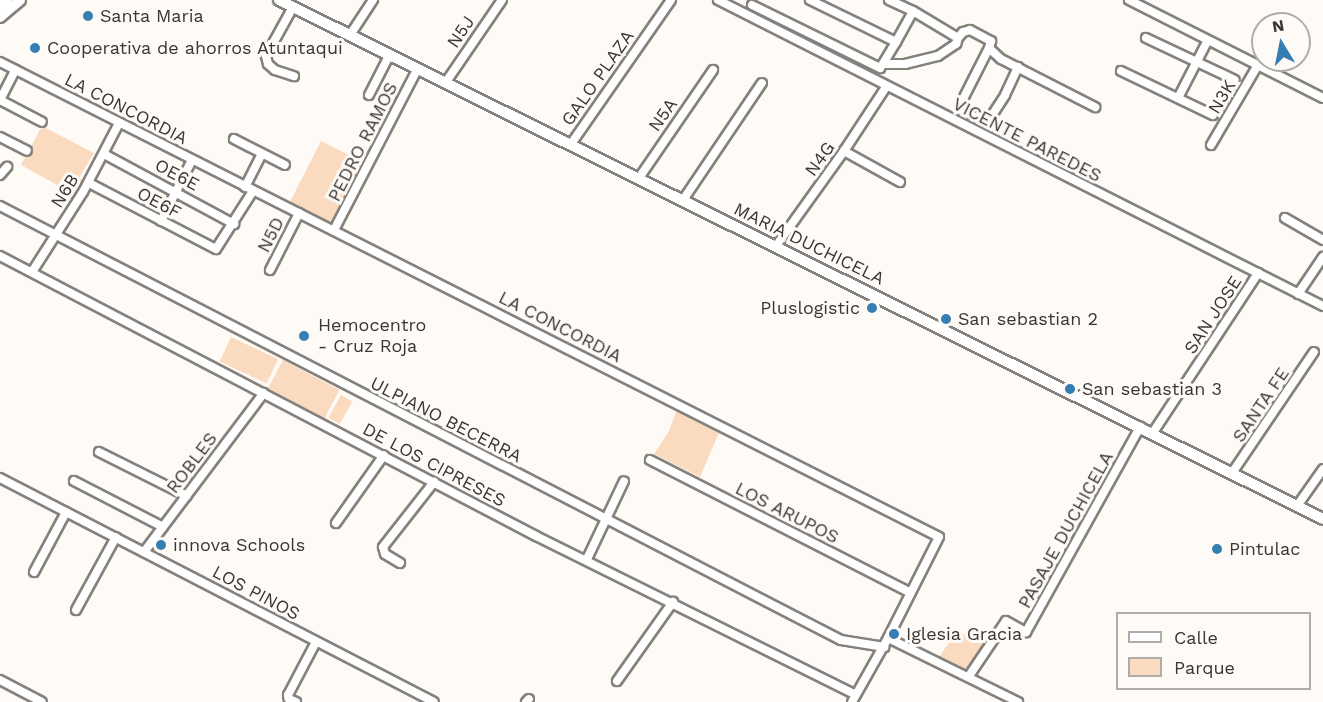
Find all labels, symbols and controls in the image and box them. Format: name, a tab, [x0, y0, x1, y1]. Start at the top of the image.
place label: Santa Maria	[100, 5, 204, 27]
marker: Santa Maria	[81, 9, 95, 23]
street label: N5J	[443, 12, 479, 52]
north arrow	[1251, 12, 1311, 72]
text: N	[1271, 15, 1286, 36]
street label: GALO PLAZA	[557, 26, 639, 130]
place label: Cooperativa de ahorros Atuntaqui	[47, 37, 344, 59]
marker: Cooperativa de ahorros Atuntaqui	[28, 41, 42, 55]
street label: LA CONCORDIA	[61, 69, 191, 149]
street label: N3K	[1204, 76, 1240, 118]
street label: PEDRO RAMOS	[324, 79, 402, 205]
street label: VICENTE PAREDES	[949, 93, 1105, 187]
street label: N5A	[644, 94, 682, 136]
street label: N4G	[800, 138, 840, 180]
street label: OE6E	[151, 154, 203, 196]
street label: N6B	[46, 170, 84, 212]
street label: OE6F	[133, 182, 185, 224]
street label: MARIA DUCHICELA	[730, 198, 888, 290]
street label: N5D	[253, 214, 289, 256]
street label: SAN JOSE	[1180, 272, 1246, 358]
street label: LA CONCORDIA	[495, 287, 625, 367]
place label: Pluslogistic	[760, 297, 860, 319]
marker: Pluslogistic	[865, 301, 879, 315]
place label: San sebastian 2	[958, 308, 1098, 330]
marker: San sebastian 2	[939, 312, 953, 326]
place label: Hemocentro - Cruz Roja	[318, 315, 426, 358]
marker: Hemocentro - Cruz Roja	[295, 327, 313, 345]
street label: SANTA FE	[1228, 363, 1294, 447]
street label: ULPIANO BECERRA	[367, 372, 525, 468]
place label: San sebastian 3	[1082, 378, 1222, 400]
marker: San sebastian 3	[1063, 382, 1077, 396]
street label: DE LOS CIPRESES	[359, 418, 509, 512]
street label: ROBLES	[162, 428, 222, 498]
street label: PASAJE DUCHICELA	[1014, 448, 1118, 612]
street label: LOS ARUPOS	[731, 477, 843, 549]
place label: innova Schools	[173, 534, 306, 556]
marker: innova Schools	[154, 538, 168, 552]
place label: Pintulac	[1229, 538, 1300, 560]
marker: Pintulac	[1210, 542, 1224, 556]
street label: LOS PINOS	[209, 561, 303, 625]
legend	[1116, 612, 1311, 690]
place label: Iglesia Gracia	[906, 623, 1023, 645]
marker: Iglesia Gracia	[887, 627, 901, 641]
text: Calle	[1174, 627, 1218, 648]
text: Parque	[1174, 657, 1235, 678]

